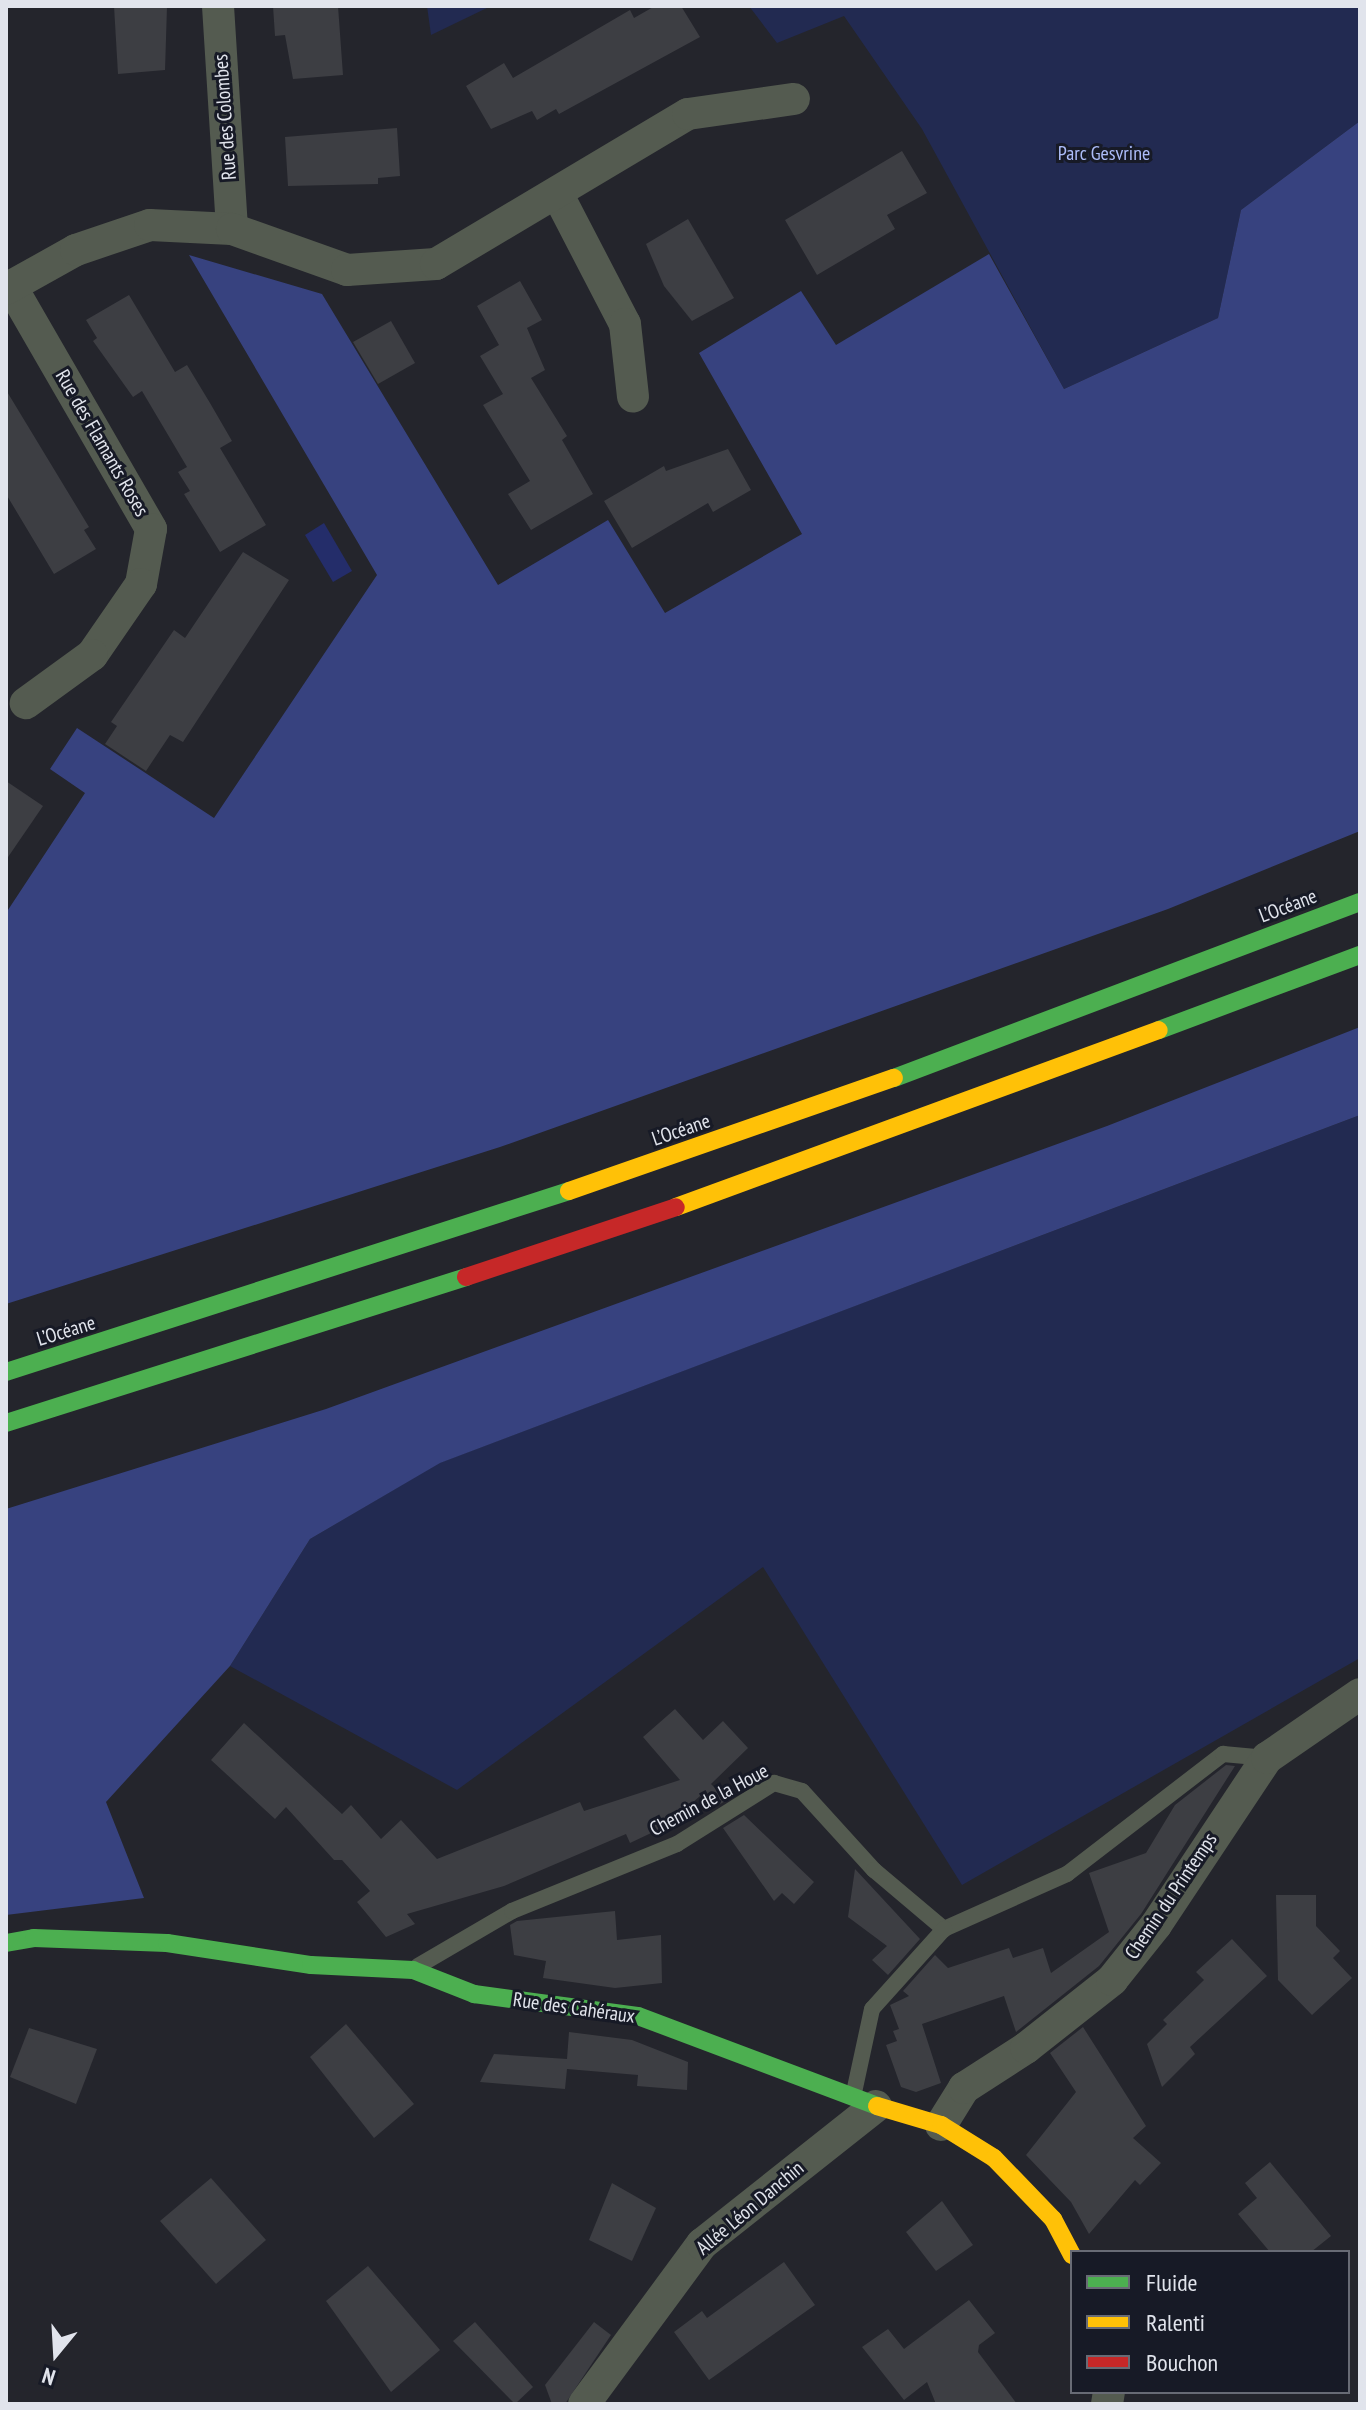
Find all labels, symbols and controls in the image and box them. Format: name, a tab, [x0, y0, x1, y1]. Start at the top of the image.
street label: Rue des Colombes	[209, 53, 241, 181]
park label: Parc Gesvrine	[1058, 141, 1150, 165]
street label: Rue des Flamants Roses	[50, 365, 154, 521]
street label: L’Océane	[1256, 884, 1320, 928]
street label: L’Océane	[649, 1109, 713, 1151]
street label: L’Océane	[34, 1311, 98, 1351]
street label: Chemin de la Houe	[646, 1759, 772, 1841]
street label: Chemin du Printemps	[1120, 1828, 1222, 1964]
street label: Rue des Cahéraux	[511, 1988, 637, 2028]
street label: Allée Léon Danchin	[691, 2156, 809, 2260]
legend	[1070, 2250, 1350, 2394]
text: Fluide	[1146, 2267, 1197, 2298]
text: Ralenti	[1146, 2307, 1205, 2338]
north arrow	[16, 2314, 96, 2394]
text: Bouchon	[1146, 2347, 1218, 2378]
text: N	[39, 2362, 59, 2392]

